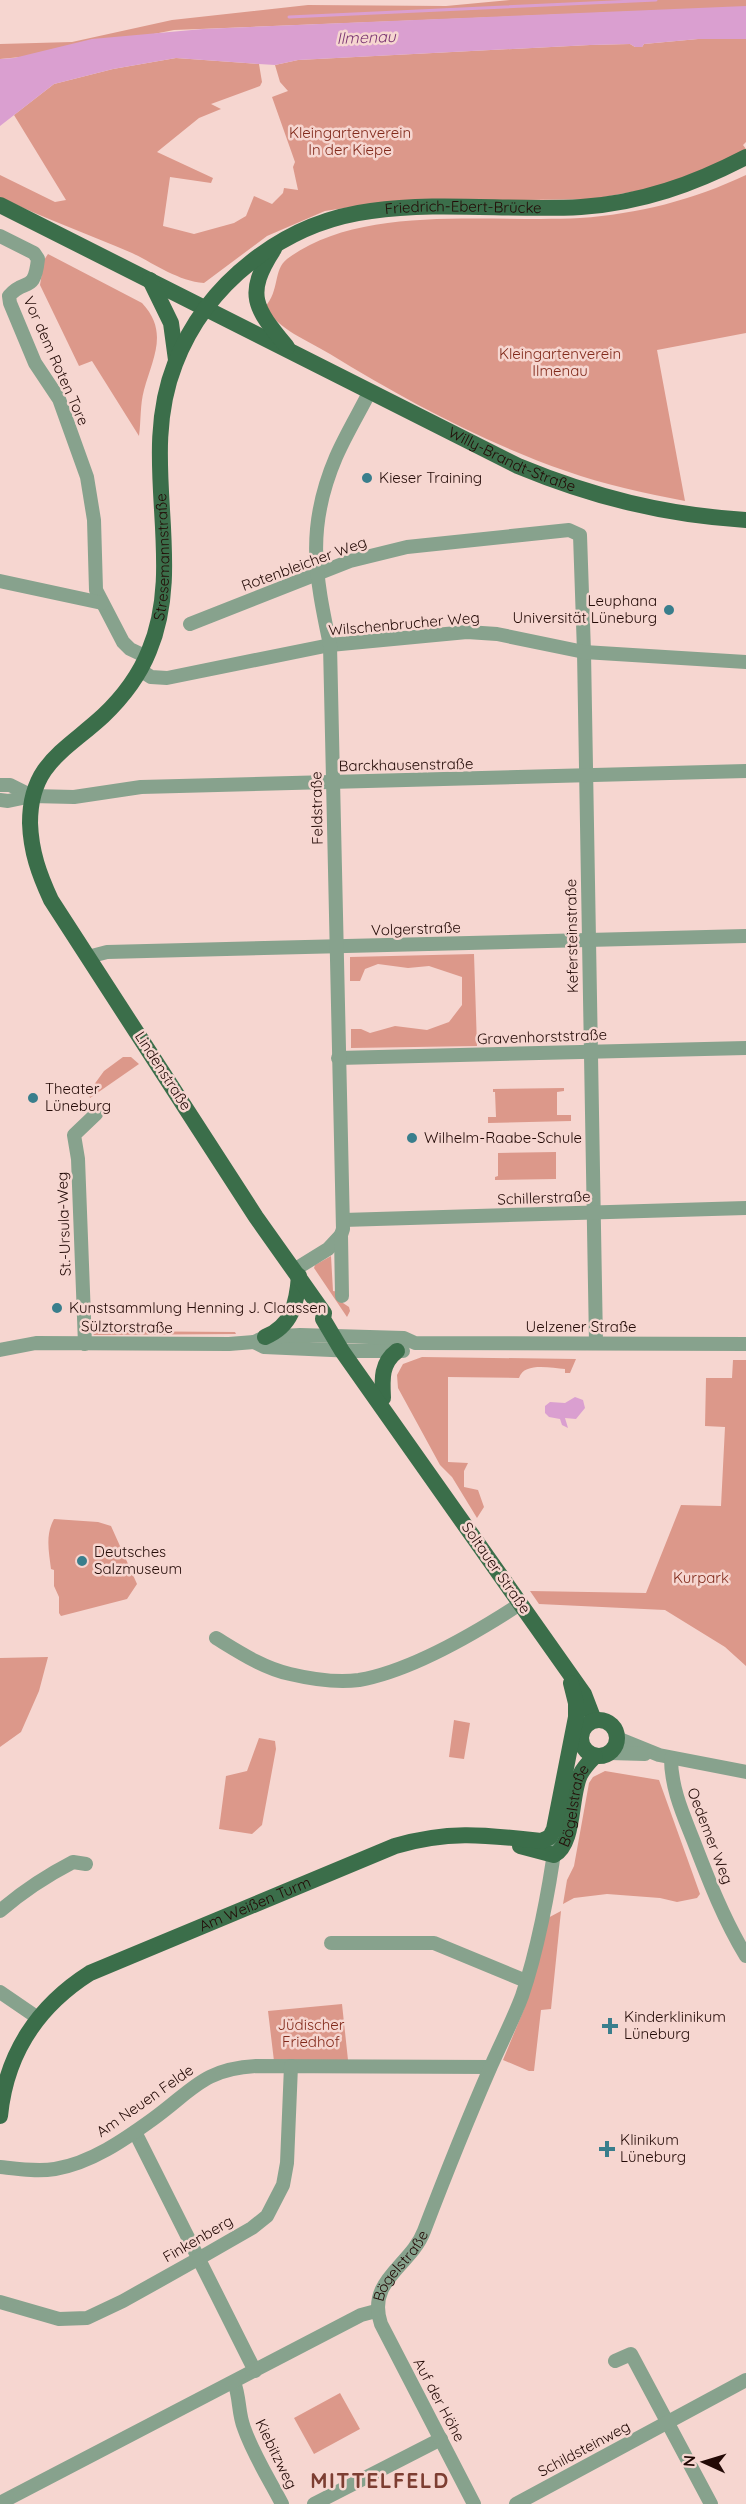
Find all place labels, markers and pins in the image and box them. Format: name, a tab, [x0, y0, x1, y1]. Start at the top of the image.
place label: Kieser Training	[379, 468, 482, 487]
marker: Kieser Training	[360, 471, 374, 485]
place label: Leuphana Universität Lüneburg	[513, 591, 657, 627]
marker: Leuphana Universität Lüneburg	[662, 603, 676, 617]
place label: Theater Lüneburg	[45, 1079, 111, 1115]
marker: Theater Lüneburg	[26, 1091, 40, 1105]
place label: Wilhelm-Raabe-Schule	[424, 1128, 582, 1147]
marker: Wilhelm-Raabe-Schule	[405, 1131, 419, 1145]
place label: Kunstsammlung Henning J. Claassen	[69, 1298, 326, 1317]
marker: Kunstsammlung Henning J. Claassen	[50, 1301, 64, 1315]
place label: Deutsches Salzmuseum	[94, 1542, 182, 1578]
marker: Deutsches Salzmuseum	[75, 1554, 89, 1568]
place label: Kinderklinikum Lüneburg	[624, 2007, 726, 2043]
marker: Kinderklinikum Lüneburg	[601, 2017, 619, 2035]
place label: Klinikum Lüneburg	[620, 2130, 686, 2166]
marker: Klinikum Lüneburg	[598, 2140, 616, 2158]

